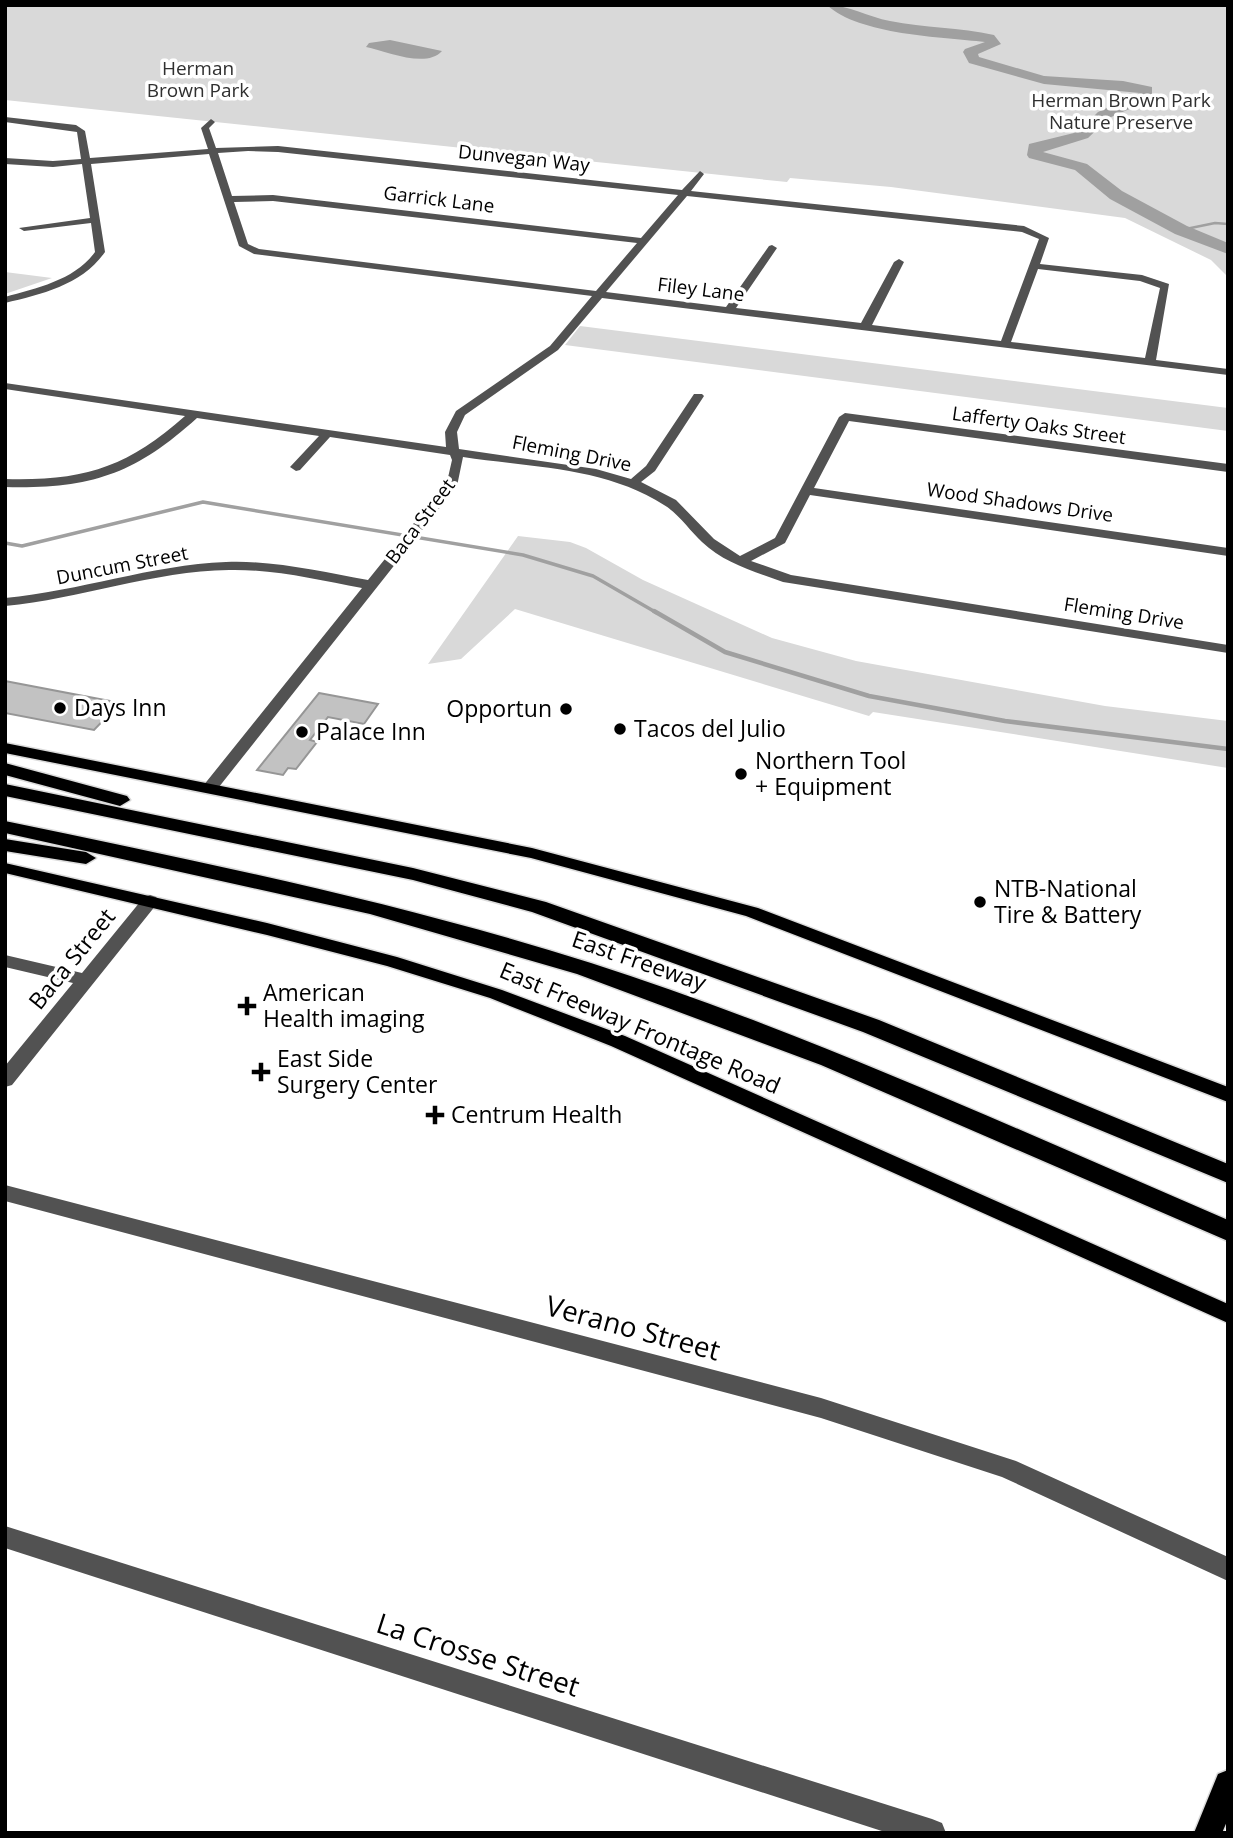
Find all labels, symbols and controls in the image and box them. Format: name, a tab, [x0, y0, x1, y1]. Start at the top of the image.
park label: Herman Brown Park	[147, 55, 249, 103]
park label: Herman Brown Park Nature Preserve	[1031, 87, 1211, 135]
street label: Dunvegan Way	[457, 138, 592, 178]
street label: Garrick Lane	[382, 179, 496, 219]
street label: Filey Lane	[656, 271, 746, 307]
street label: Lafferty Oaks Street	[950, 400, 1128, 450]
street label: Fleming Drive	[510, 429, 634, 477]
street label: Baca Street	[379, 473, 461, 569]
street label: Wood Shadows Drive	[925, 476, 1115, 528]
street label: Duncum Street	[54, 539, 190, 590]
street label: Fleming Drive	[1062, 591, 1186, 635]
place label: Days Inn	[74, 691, 167, 723]
place label: Opportun	[446, 692, 552, 724]
marker: Days Inn	[52, 700, 68, 716]
marker: Opportun	[558, 701, 574, 717]
place label: Tacos del Julio	[634, 712, 786, 744]
place label: Palace Inn	[316, 715, 426, 747]
marker: Tacos del Julio	[612, 721, 628, 737]
marker: Palace Inn	[294, 724, 310, 740]
place label: Northern Tool + Equipment	[755, 744, 906, 802]
marker: Northern Tool + Equipment	[733, 766, 749, 782]
place label: NTB-National Tire & Battery	[994, 872, 1142, 930]
marker: NTB-National Tire & Battery	[972, 894, 988, 910]
street label: Baca Street	[21, 901, 122, 1016]
street label: East Freeway	[568, 922, 711, 998]
street label: East Freeway Frontage Road	[495, 953, 786, 1101]
place label: American Health imaging	[263, 976, 425, 1034]
marker: American Health imaging	[237, 996, 257, 1016]
place label: East Side Surgery Center	[277, 1042, 438, 1100]
marker: East Side Surgery Center	[251, 1062, 271, 1082]
place label: Centrum Health	[451, 1098, 622, 1130]
marker: Centrum Health	[425, 1105, 445, 1125]
street label: Verano Street	[542, 1286, 725, 1369]
street label: La Crosse Street	[372, 1603, 585, 1705]

